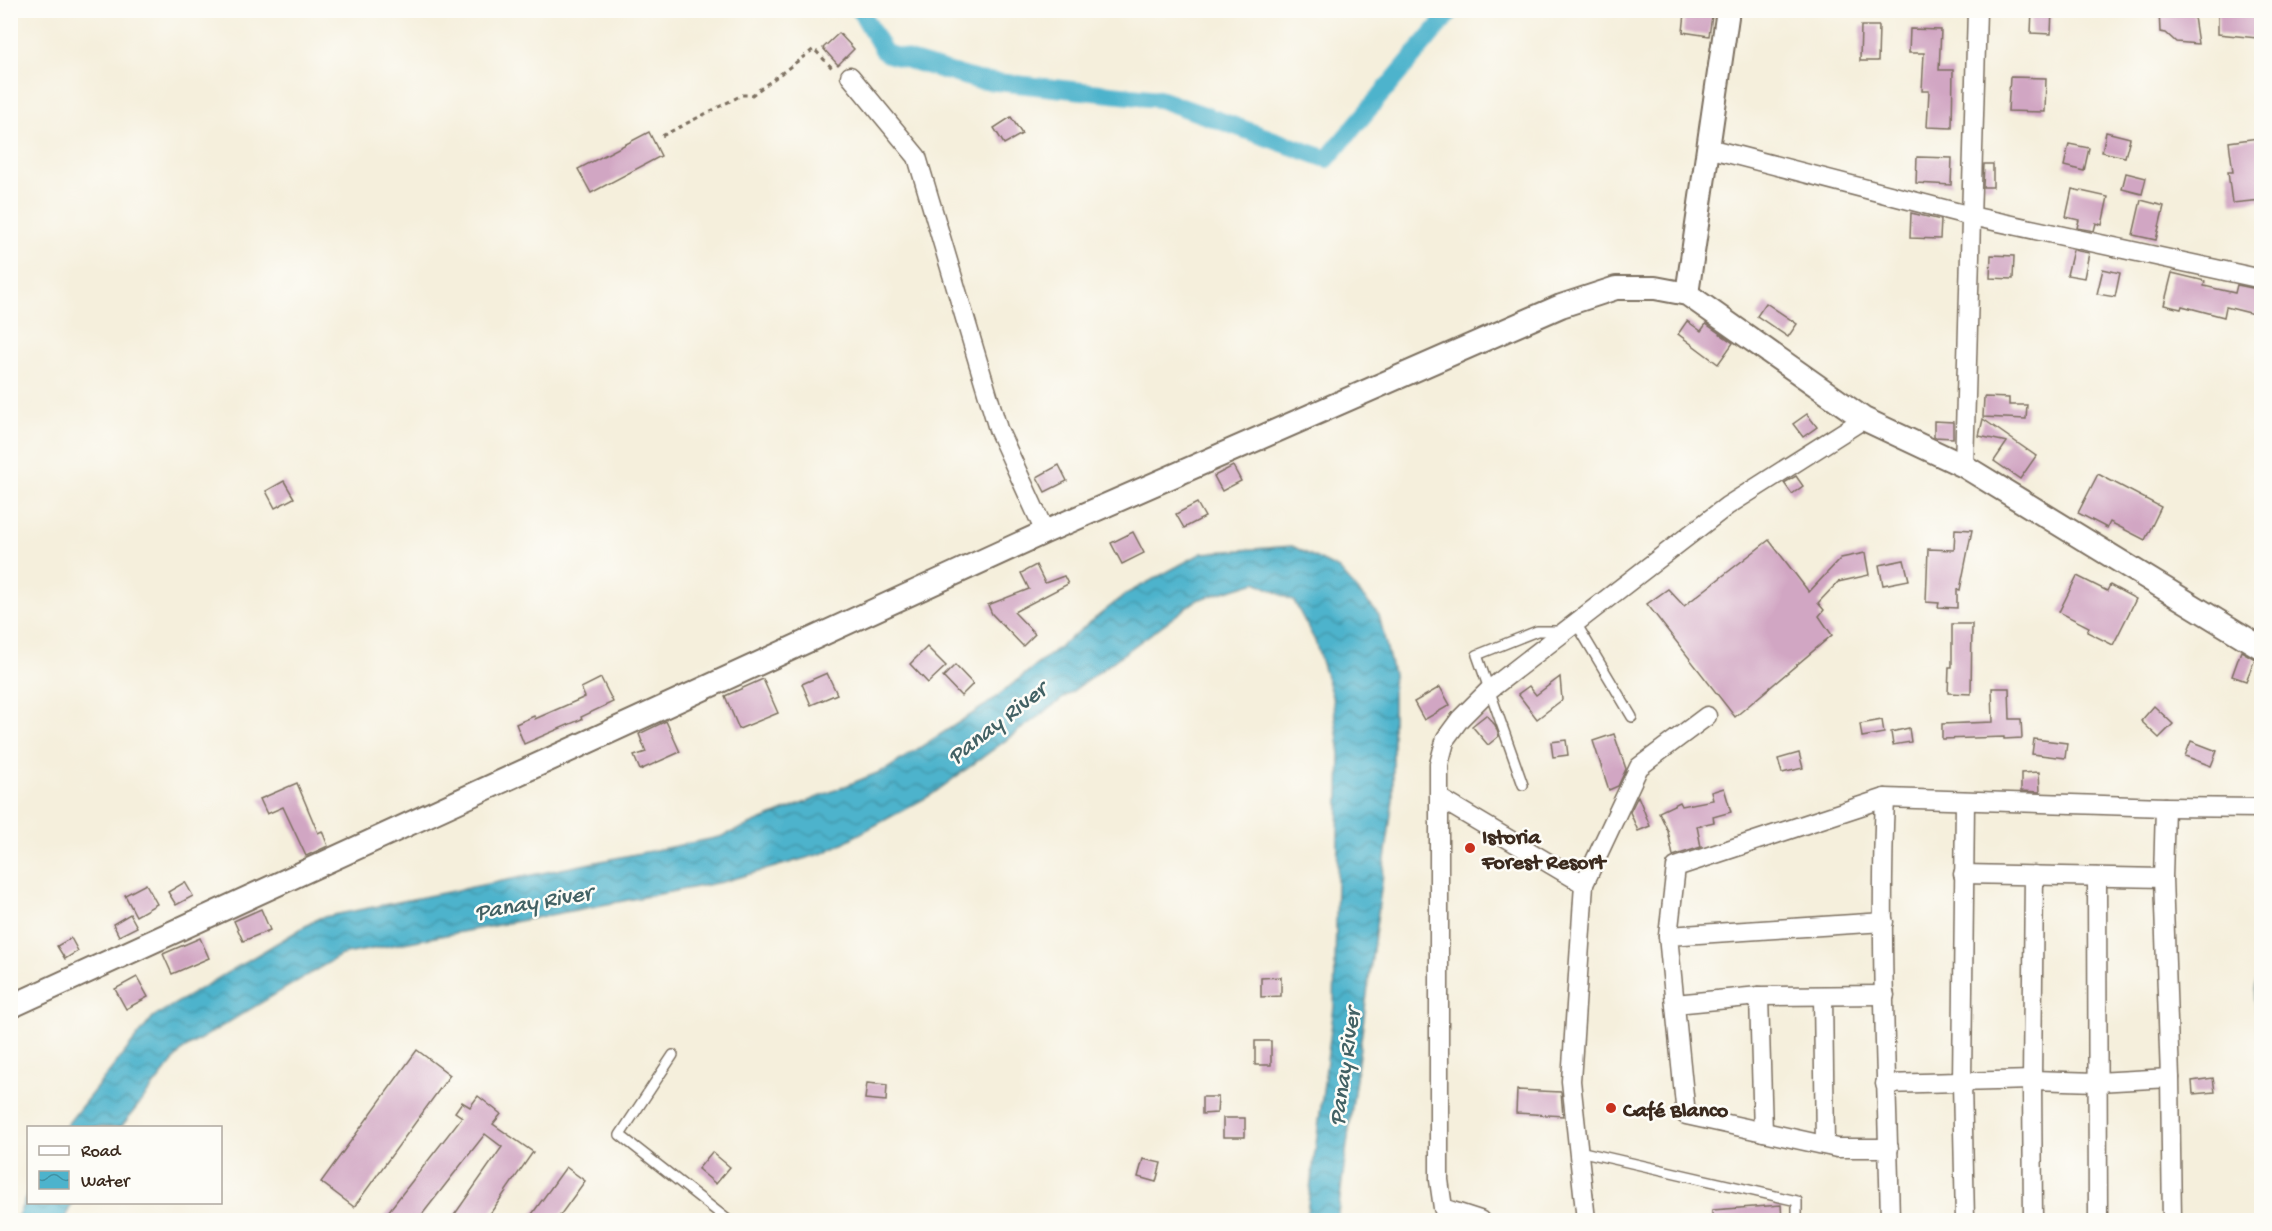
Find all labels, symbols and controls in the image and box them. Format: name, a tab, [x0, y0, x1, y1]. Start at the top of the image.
water label: Panay River	[943, 674, 1057, 773]
place label: Istoria Forest Resort	[1481, 826, 1607, 877]
marker: Istoria Forest Resort	[1463, 841, 1477, 855]
water label: Panay River	[473, 879, 599, 929]
water label: Panay River	[1324, 1003, 1370, 1128]
place label: Café Blanco	[1622, 1099, 1729, 1125]
marker: Café Blanco	[1604, 1101, 1618, 1115]
legend	[27, 1126, 222, 1204]
text: Road	[81, 1142, 122, 1163]
text: Water	[81, 1172, 131, 1193]

